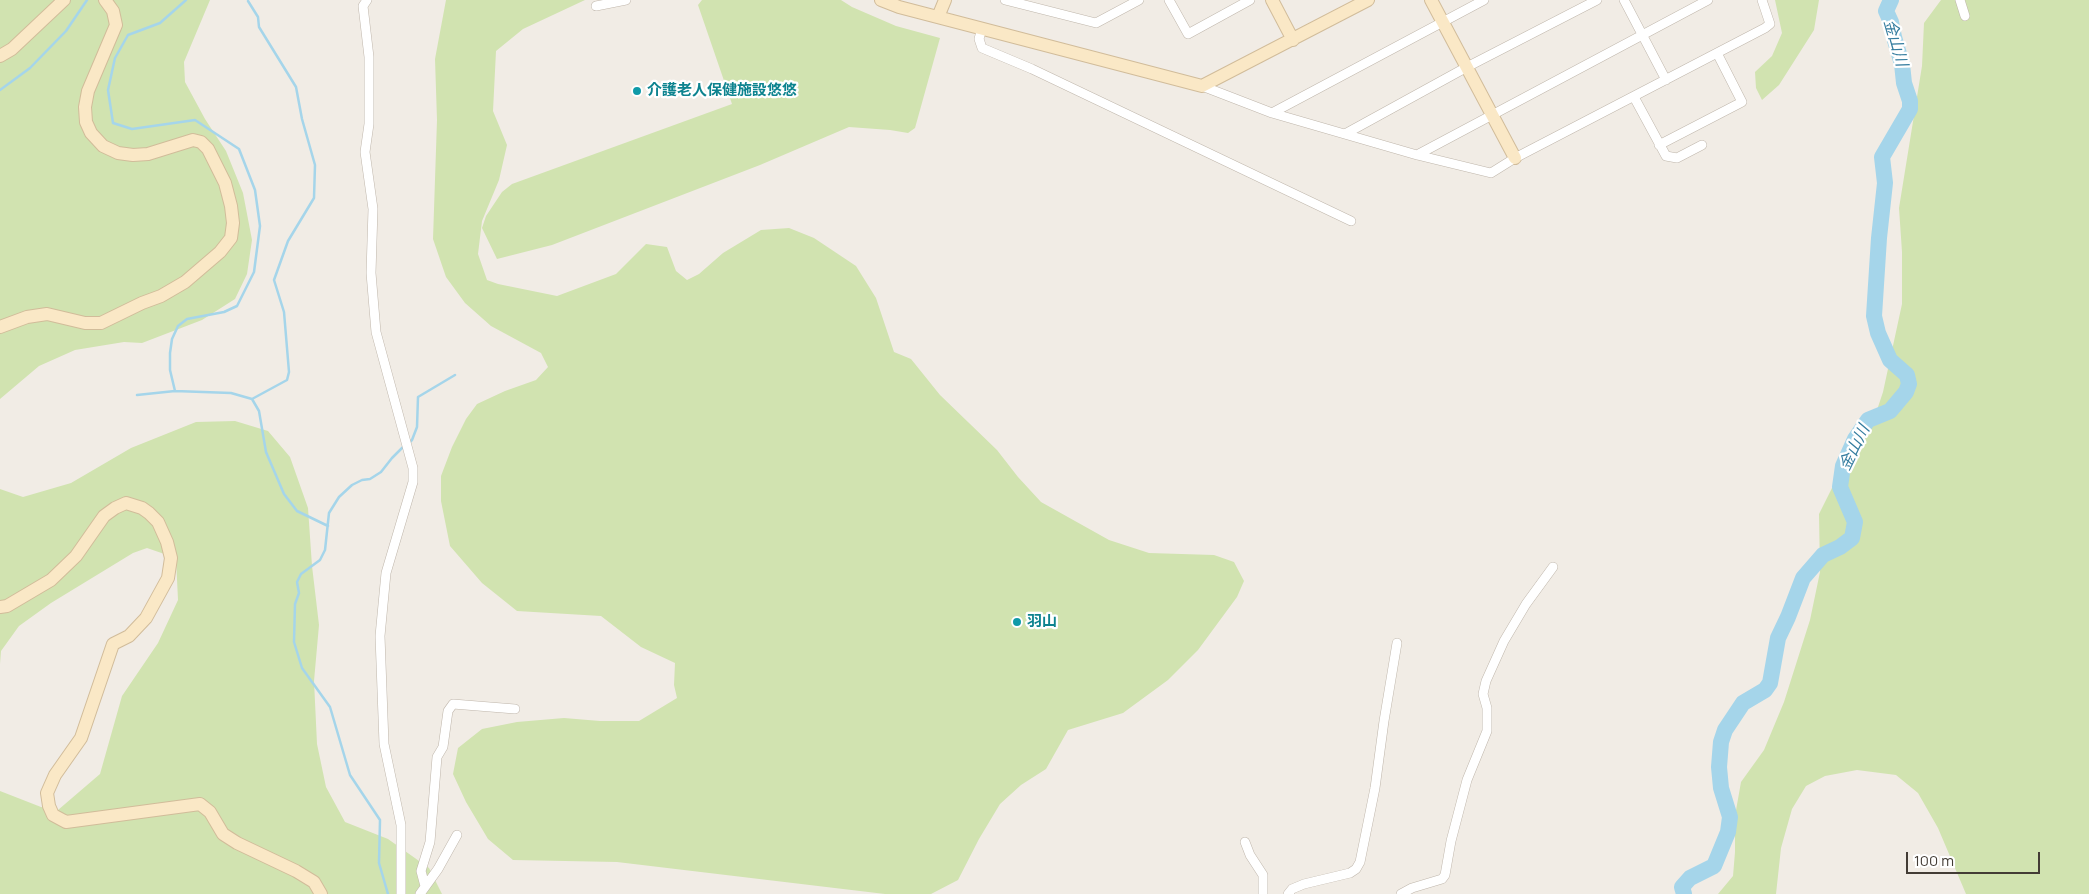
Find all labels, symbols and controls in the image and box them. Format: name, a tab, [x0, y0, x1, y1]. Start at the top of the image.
water label: 金山川	[1879, 17, 1911, 69]
place label: 介護老人保健施設悠悠	[647, 82, 797, 100]
marker: 介護老人保健施設悠悠	[631, 85, 643, 97]
water label: 金山川	[1836, 422, 1874, 474]
place label: 羽山	[1027, 613, 1057, 631]
marker: 羽山	[1011, 616, 1023, 628]
scale bar	[1909, 842, 2043, 874]
text: 100 m	[1914, 850, 1954, 871]

